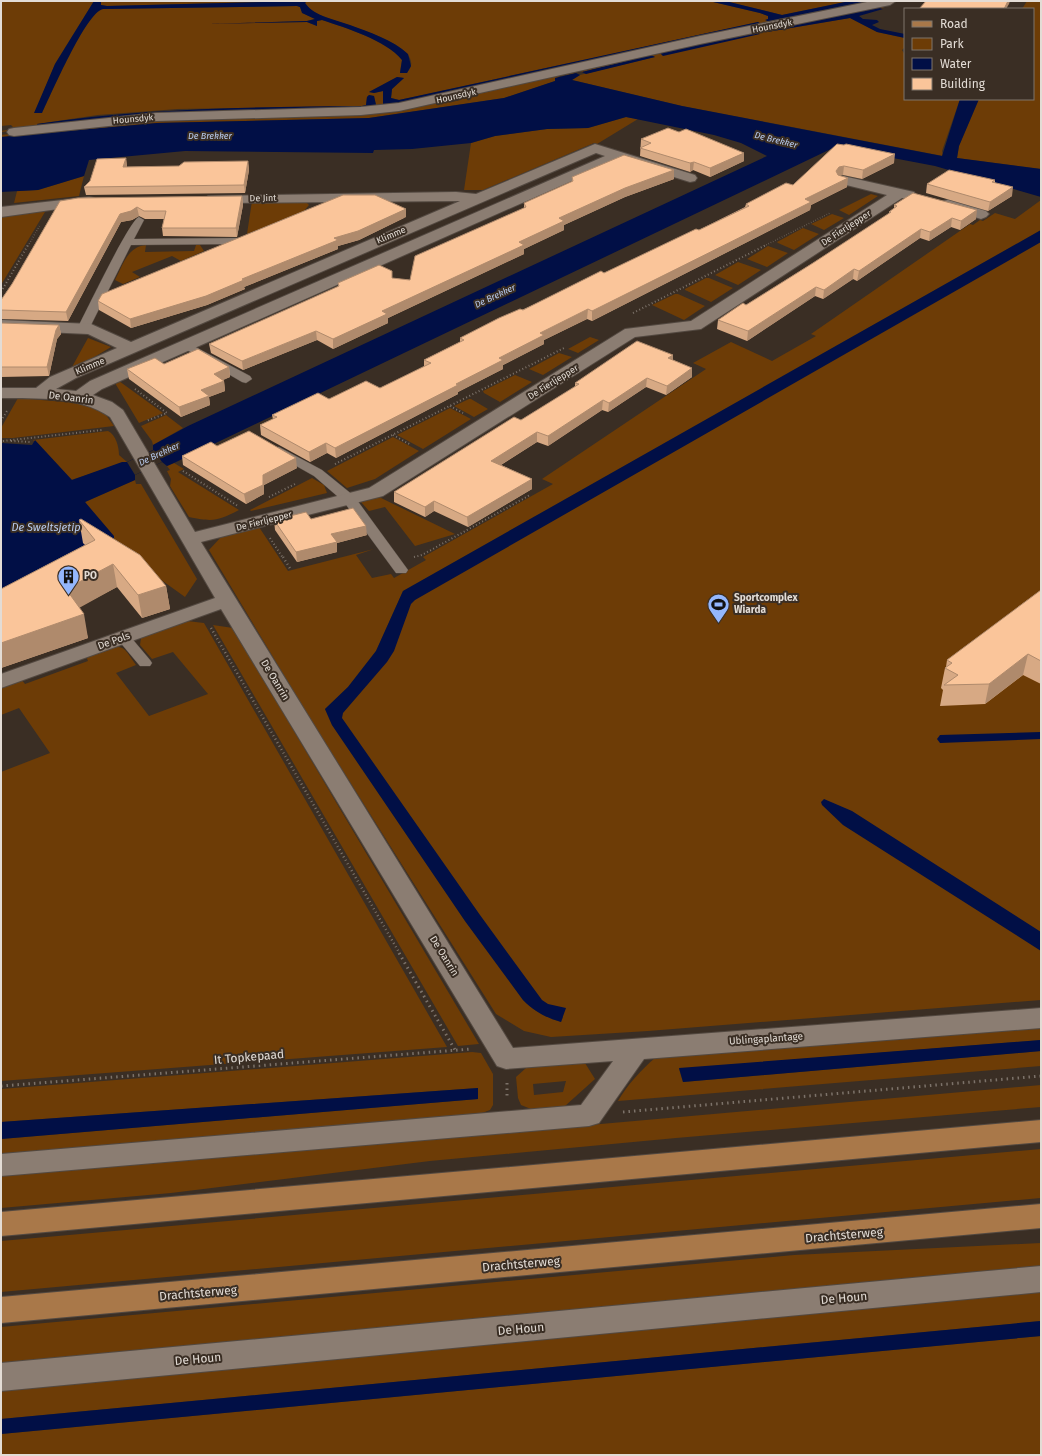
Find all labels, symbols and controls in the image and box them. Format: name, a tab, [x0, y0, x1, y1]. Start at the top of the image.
legend	[904, 8, 1034, 100]
street label: Hounsdyk	[751, 17, 793, 35]
text: Road	[940, 17, 968, 31]
text: Park	[940, 37, 964, 51]
text: Water	[940, 57, 972, 71]
text: Building	[940, 77, 986, 91]
street label: Hounsdyk	[435, 86, 477, 105]
street label: Hounsdyk	[112, 112, 154, 126]
water label: De Brekker	[754, 130, 799, 150]
water label: De Brekker	[188, 131, 232, 141]
street label: De Jint	[249, 193, 277, 203]
street label: De Fierljepper	[819, 208, 873, 248]
street label: Klimme	[375, 224, 407, 246]
water label: De Brekker	[473, 282, 518, 310]
street label: Klimme	[74, 355, 106, 377]
street label: De Fierljepper	[526, 362, 580, 401]
street label: De Oanrin	[48, 389, 94, 407]
water label: De Brekker	[137, 440, 182, 468]
street label: De Fierljepper	[235, 509, 293, 533]
water label: De Sweltsjetip	[11, 521, 81, 534]
building icon: PO	[55, 563, 81, 596]
place label: PO	[84, 570, 97, 582]
sports icon: Sportcomplex Wiarda	[705, 591, 731, 624]
place label: Sportcomplex Wiarda	[734, 592, 798, 616]
street label: De Pols	[96, 630, 132, 652]
street label: De Oanrin	[258, 658, 292, 702]
street label: De Oanrin	[427, 934, 461, 978]
street label: Ublingaplantage	[729, 1030, 803, 1048]
street label: It Topkepaad	[213, 1047, 285, 1067]
street label: Drachtsterweg	[805, 1225, 884, 1245]
street label: Drachtsterweg	[482, 1254, 561, 1274]
street label: Drachtsterweg	[159, 1283, 238, 1303]
street label: De Houn	[820, 1289, 868, 1307]
street label: De Houn	[497, 1320, 545, 1338]
street label: De Houn	[174, 1350, 222, 1368]

